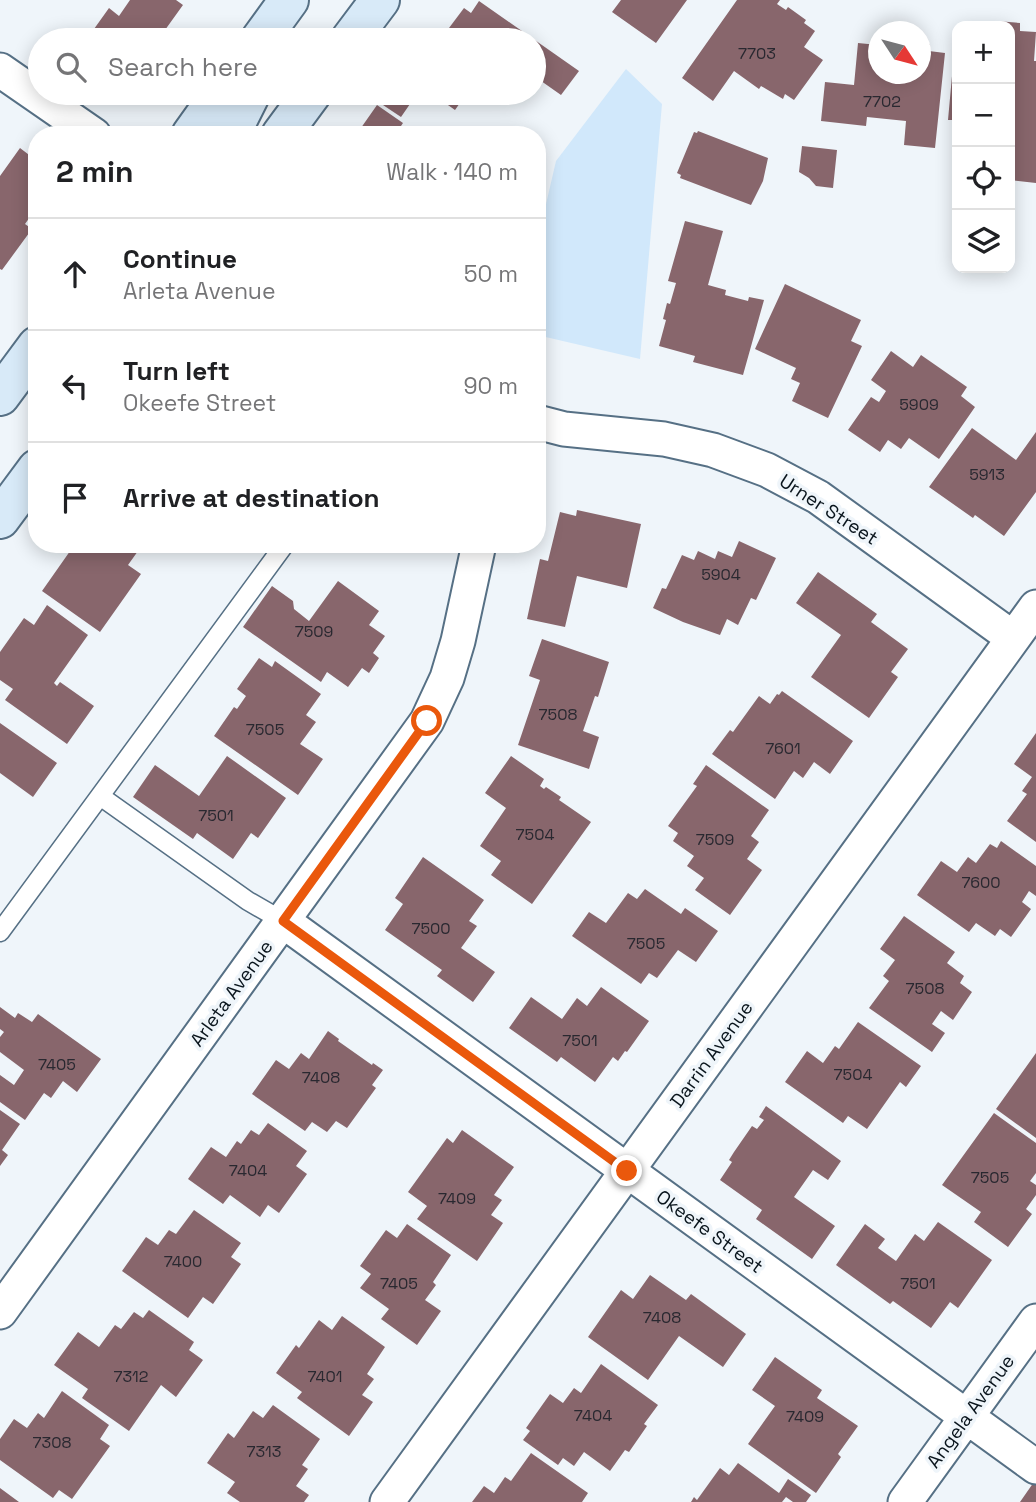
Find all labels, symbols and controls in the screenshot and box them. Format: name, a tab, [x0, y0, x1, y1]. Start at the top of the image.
north arrow	[868, 21, 931, 84]
map controls	[952, 21, 1015, 273]
button: +	[952, 21, 1015, 84]
search box	[28, 28, 546, 105]
house number: 7703	[738, 43, 776, 64]
icon: search	[52, 48, 90, 86]
text: Search here	[108, 50, 258, 84]
button: −	[952, 84, 1015, 147]
house number: 7702	[863, 91, 901, 112]
button: locate	[952, 147, 1015, 210]
text: 2 min	[56, 152, 134, 191]
text: Walk · 140 m	[386, 157, 518, 187]
button: layers	[952, 210, 1015, 273]
text: Continue	[123, 242, 237, 276]
icon: ahead	[56, 255, 94, 293]
text: 50 m	[464, 259, 518, 289]
text: Arleta Avenue	[123, 276, 276, 306]
text: Turn left	[123, 354, 230, 388]
icon: left	[56, 367, 94, 405]
text: 90 m	[463, 371, 518, 401]
text: Okeefe Street	[123, 388, 276, 418]
house number: 5909	[899, 394, 939, 415]
house number: 5913	[969, 464, 1005, 485]
street label: Urner Street	[775, 468, 883, 551]
icon: arrive	[56, 479, 94, 517]
text: Arrive at destination	[123, 481, 380, 515]
house number: 5904	[701, 564, 741, 585]
house number: 7509	[295, 621, 333, 642]
house number: 7508	[539, 704, 577, 725]
route start	[411, 705, 442, 736]
house number: 7505	[246, 719, 284, 740]
house number: 7601	[765, 738, 801, 759]
house number: 7501	[198, 805, 234, 826]
house number: 7504	[516, 824, 554, 845]
house number: 7509	[696, 829, 734, 850]
house number: 7600	[961, 872, 1001, 893]
house number: 7500	[411, 918, 451, 939]
house number: 7505	[627, 933, 665, 954]
street label: Arleta Avenue	[184, 935, 279, 1052]
house number: 7508	[906, 978, 944, 999]
street label: Darrin Avenue	[664, 996, 759, 1113]
house number: 7501	[562, 1030, 598, 1051]
house number: 7405	[38, 1054, 76, 1075]
house number: 7504	[834, 1064, 872, 1085]
house number: 7408	[302, 1067, 340, 1088]
route end	[611, 1155, 642, 1186]
house number: 7404	[229, 1160, 267, 1181]
house number: 7505	[971, 1167, 1009, 1188]
street label: Okeefe Street	[651, 1184, 768, 1279]
house number: 7409	[438, 1188, 476, 1209]
house number: 7400	[164, 1251, 202, 1272]
house number: 7405	[380, 1273, 418, 1294]
house number: 7501	[900, 1273, 936, 1294]
house number: 7408	[643, 1307, 681, 1328]
street label: Angela Avenue	[921, 1350, 1020, 1473]
house number: 7312	[114, 1366, 148, 1387]
house number: 7401	[307, 1366, 343, 1387]
house number: 7404	[574, 1405, 612, 1426]
house number: 7409	[786, 1406, 824, 1427]
house number: 7308	[33, 1432, 71, 1453]
house number: 7313	[247, 1441, 281, 1462]

